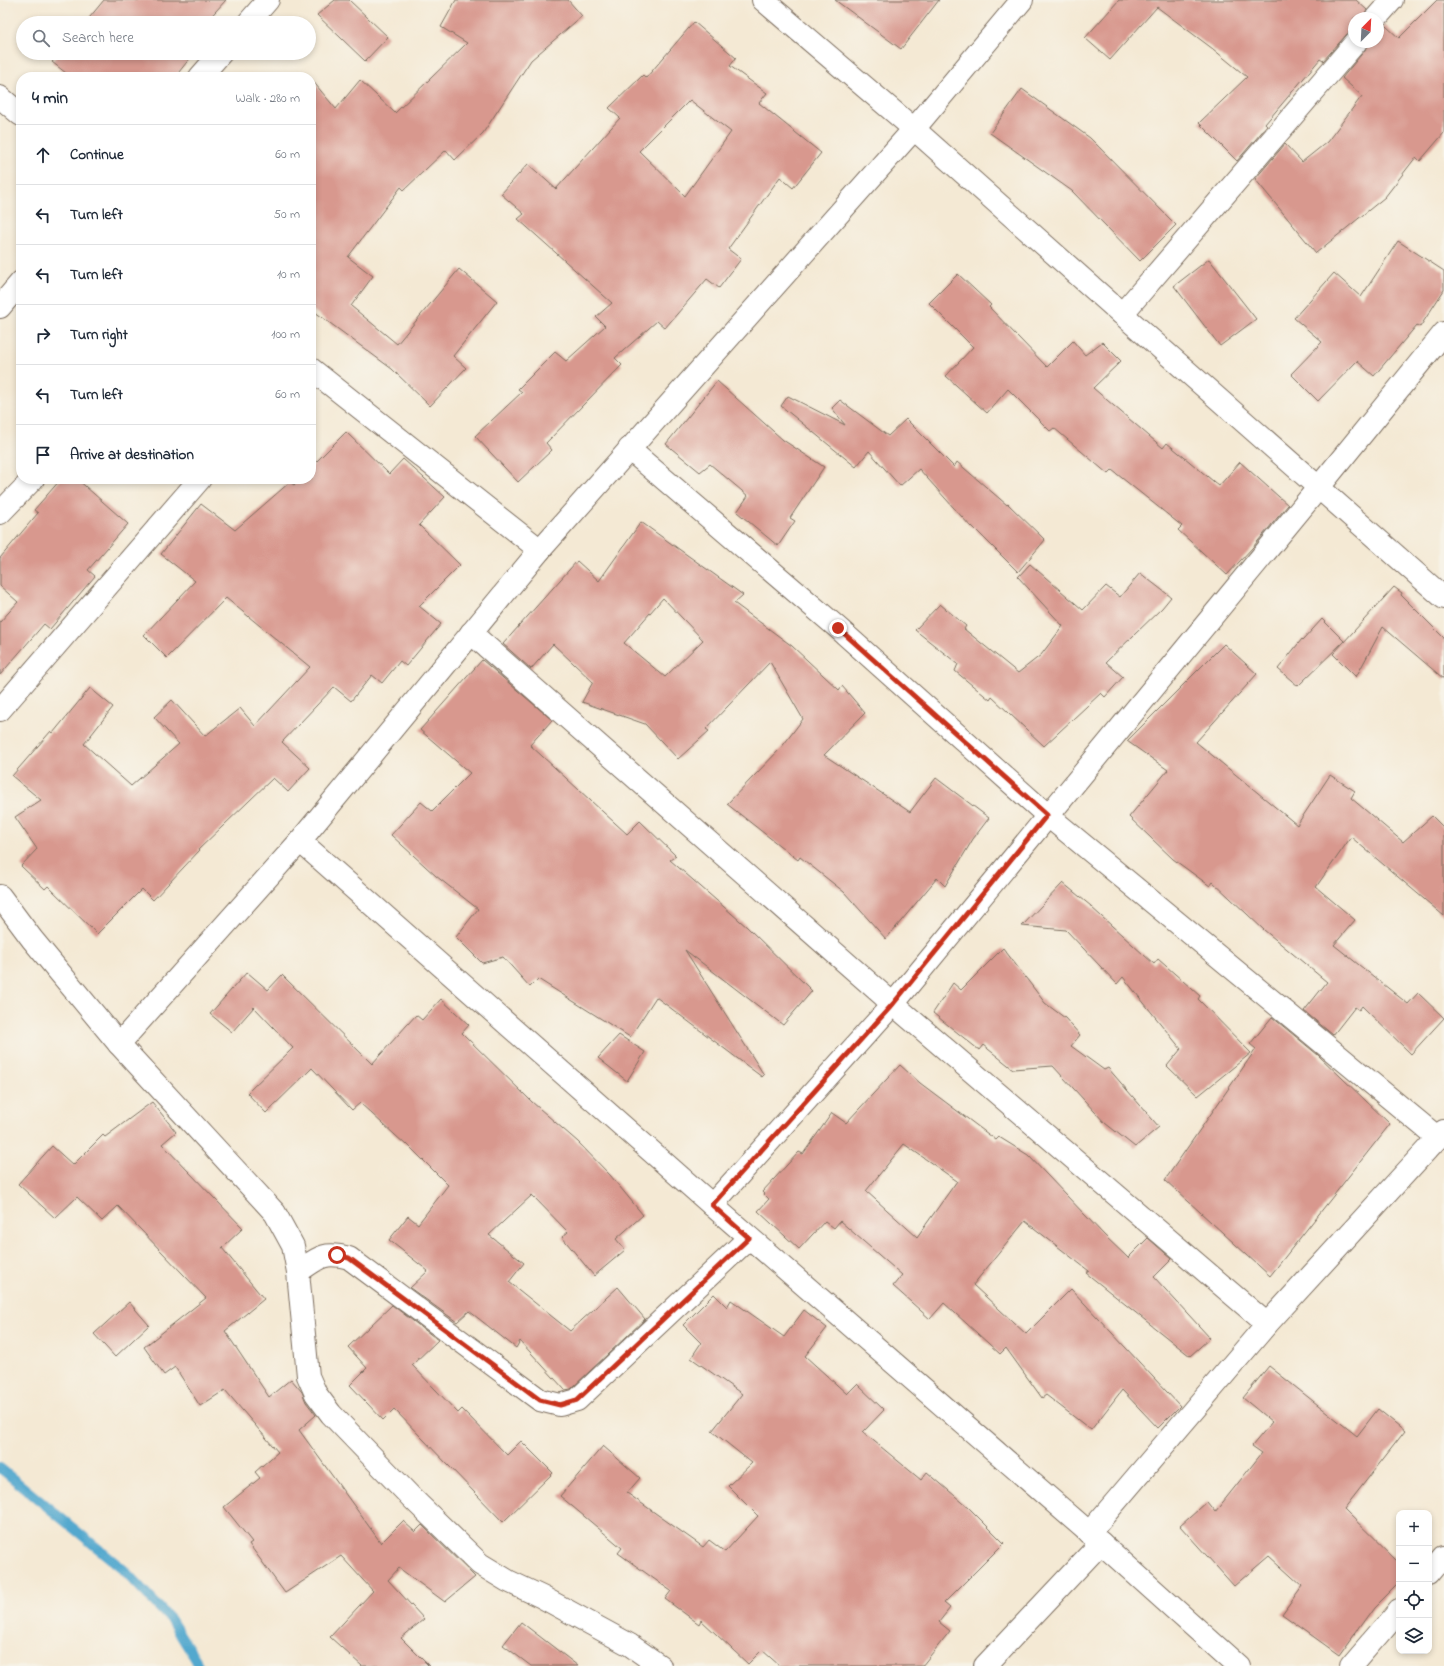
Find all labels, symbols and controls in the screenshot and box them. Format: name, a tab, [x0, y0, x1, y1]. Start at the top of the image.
north arrow	[1348, 12, 1384, 48]
search box	[16, 16, 316, 60]
icon: search	[30, 27, 52, 49]
text: Search here	[62, 27, 134, 49]
text: 4 min	[32, 86, 68, 111]
text: Walk · 280 m	[235, 89, 300, 108]
icon: ahead	[32, 144, 54, 166]
text: Continue	[70, 144, 124, 166]
text: 60 m	[275, 145, 300, 164]
icon: left	[32, 204, 54, 226]
text: Turn left	[70, 204, 123, 226]
text: 50 m	[274, 205, 300, 224]
icon: left	[32, 264, 54, 286]
text: Turn left	[70, 264, 123, 286]
text: 10 m	[277, 265, 300, 284]
icon: right	[32, 324, 54, 346]
text: Turn right	[70, 324, 128, 346]
text: 100 m	[271, 325, 300, 344]
icon: left	[32, 384, 54, 406]
text: Turn left	[70, 384, 123, 406]
text: 60 m	[275, 385, 300, 404]
icon: arrive	[32, 444, 54, 466]
text: Arrive at destination	[70, 444, 194, 466]
route end	[829, 619, 847, 637]
route start	[328, 1246, 346, 1264]
map controls	[1396, 1510, 1432, 1654]
button: +	[1396, 1510, 1432, 1546]
button: −	[1396, 1546, 1432, 1582]
button: locate	[1396, 1582, 1432, 1618]
button: layers	[1396, 1618, 1432, 1654]

